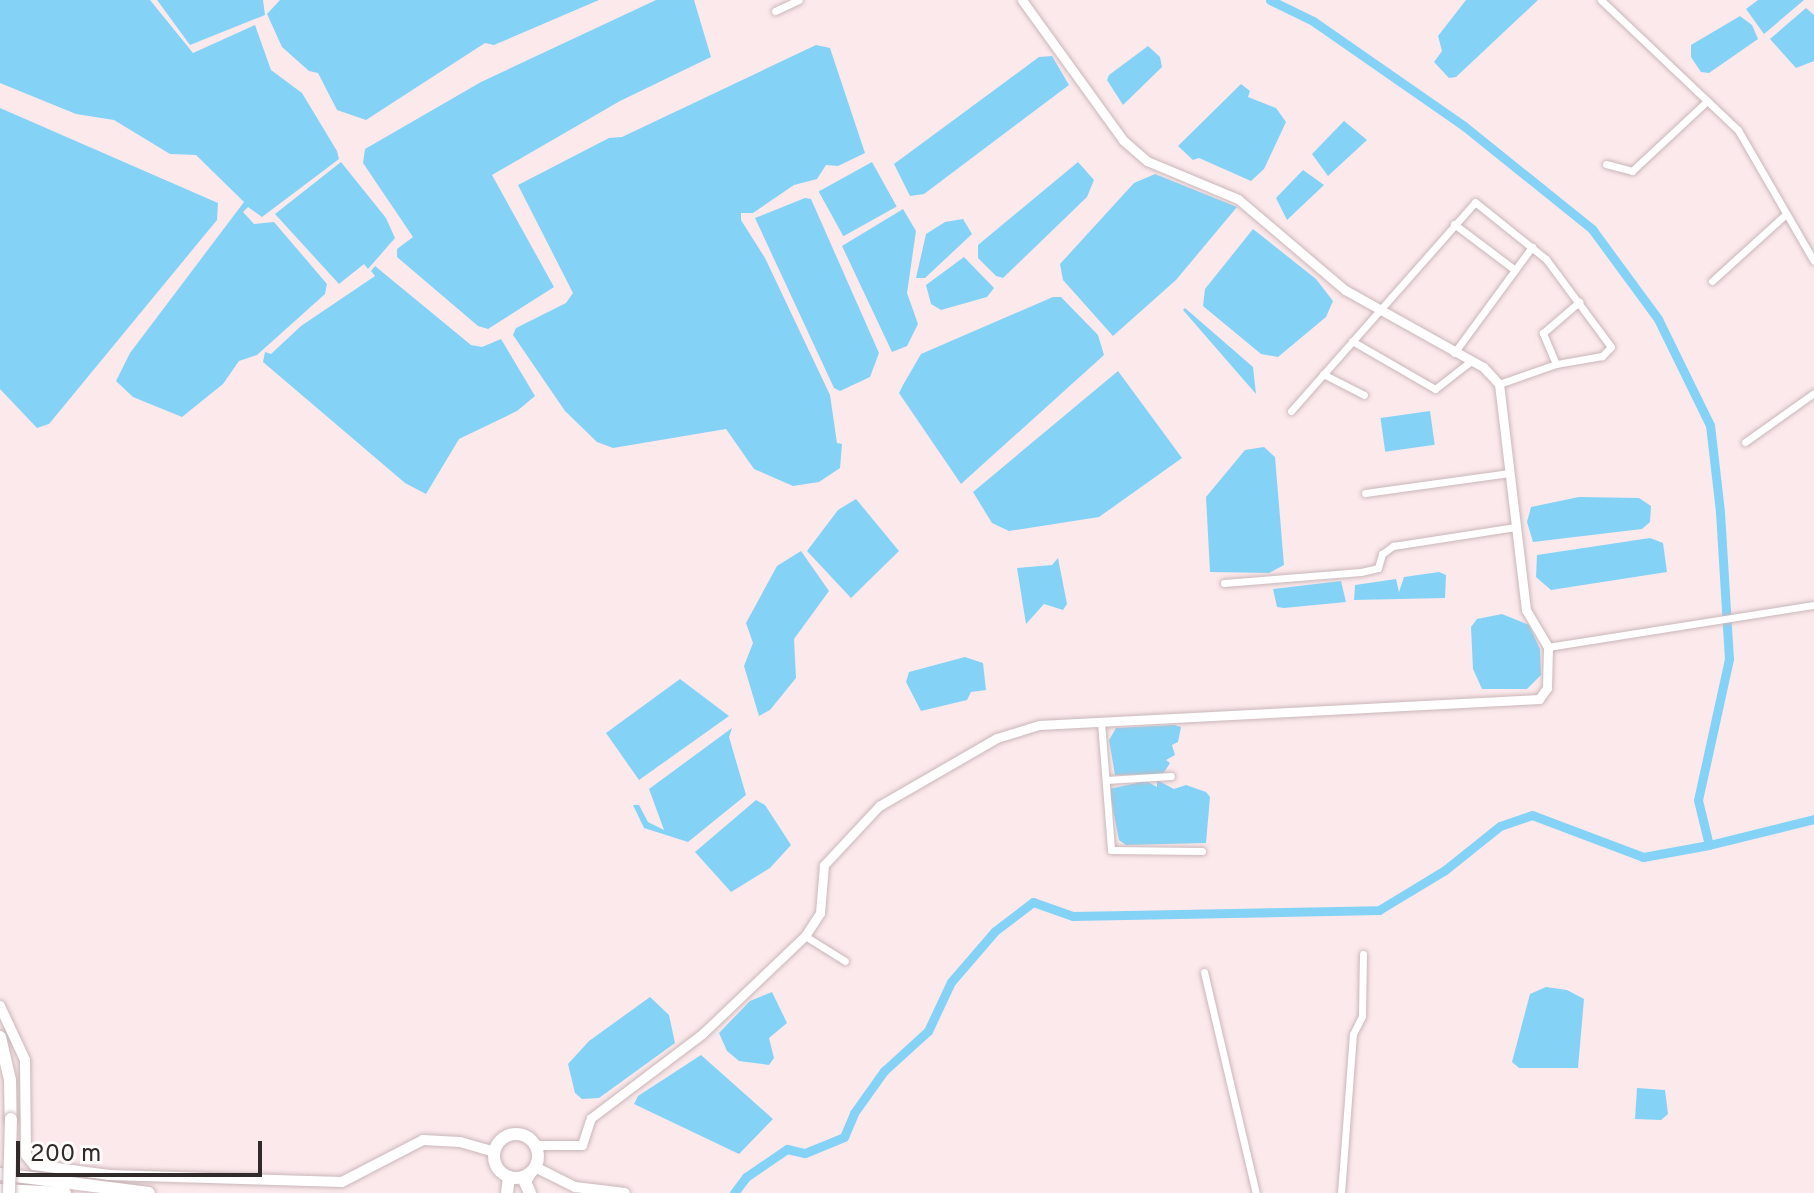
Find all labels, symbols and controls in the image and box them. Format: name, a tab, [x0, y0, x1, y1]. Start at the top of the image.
scale bar	[20, 1125, 266, 1175]
text: 200 m	[30, 1140, 101, 1170]

